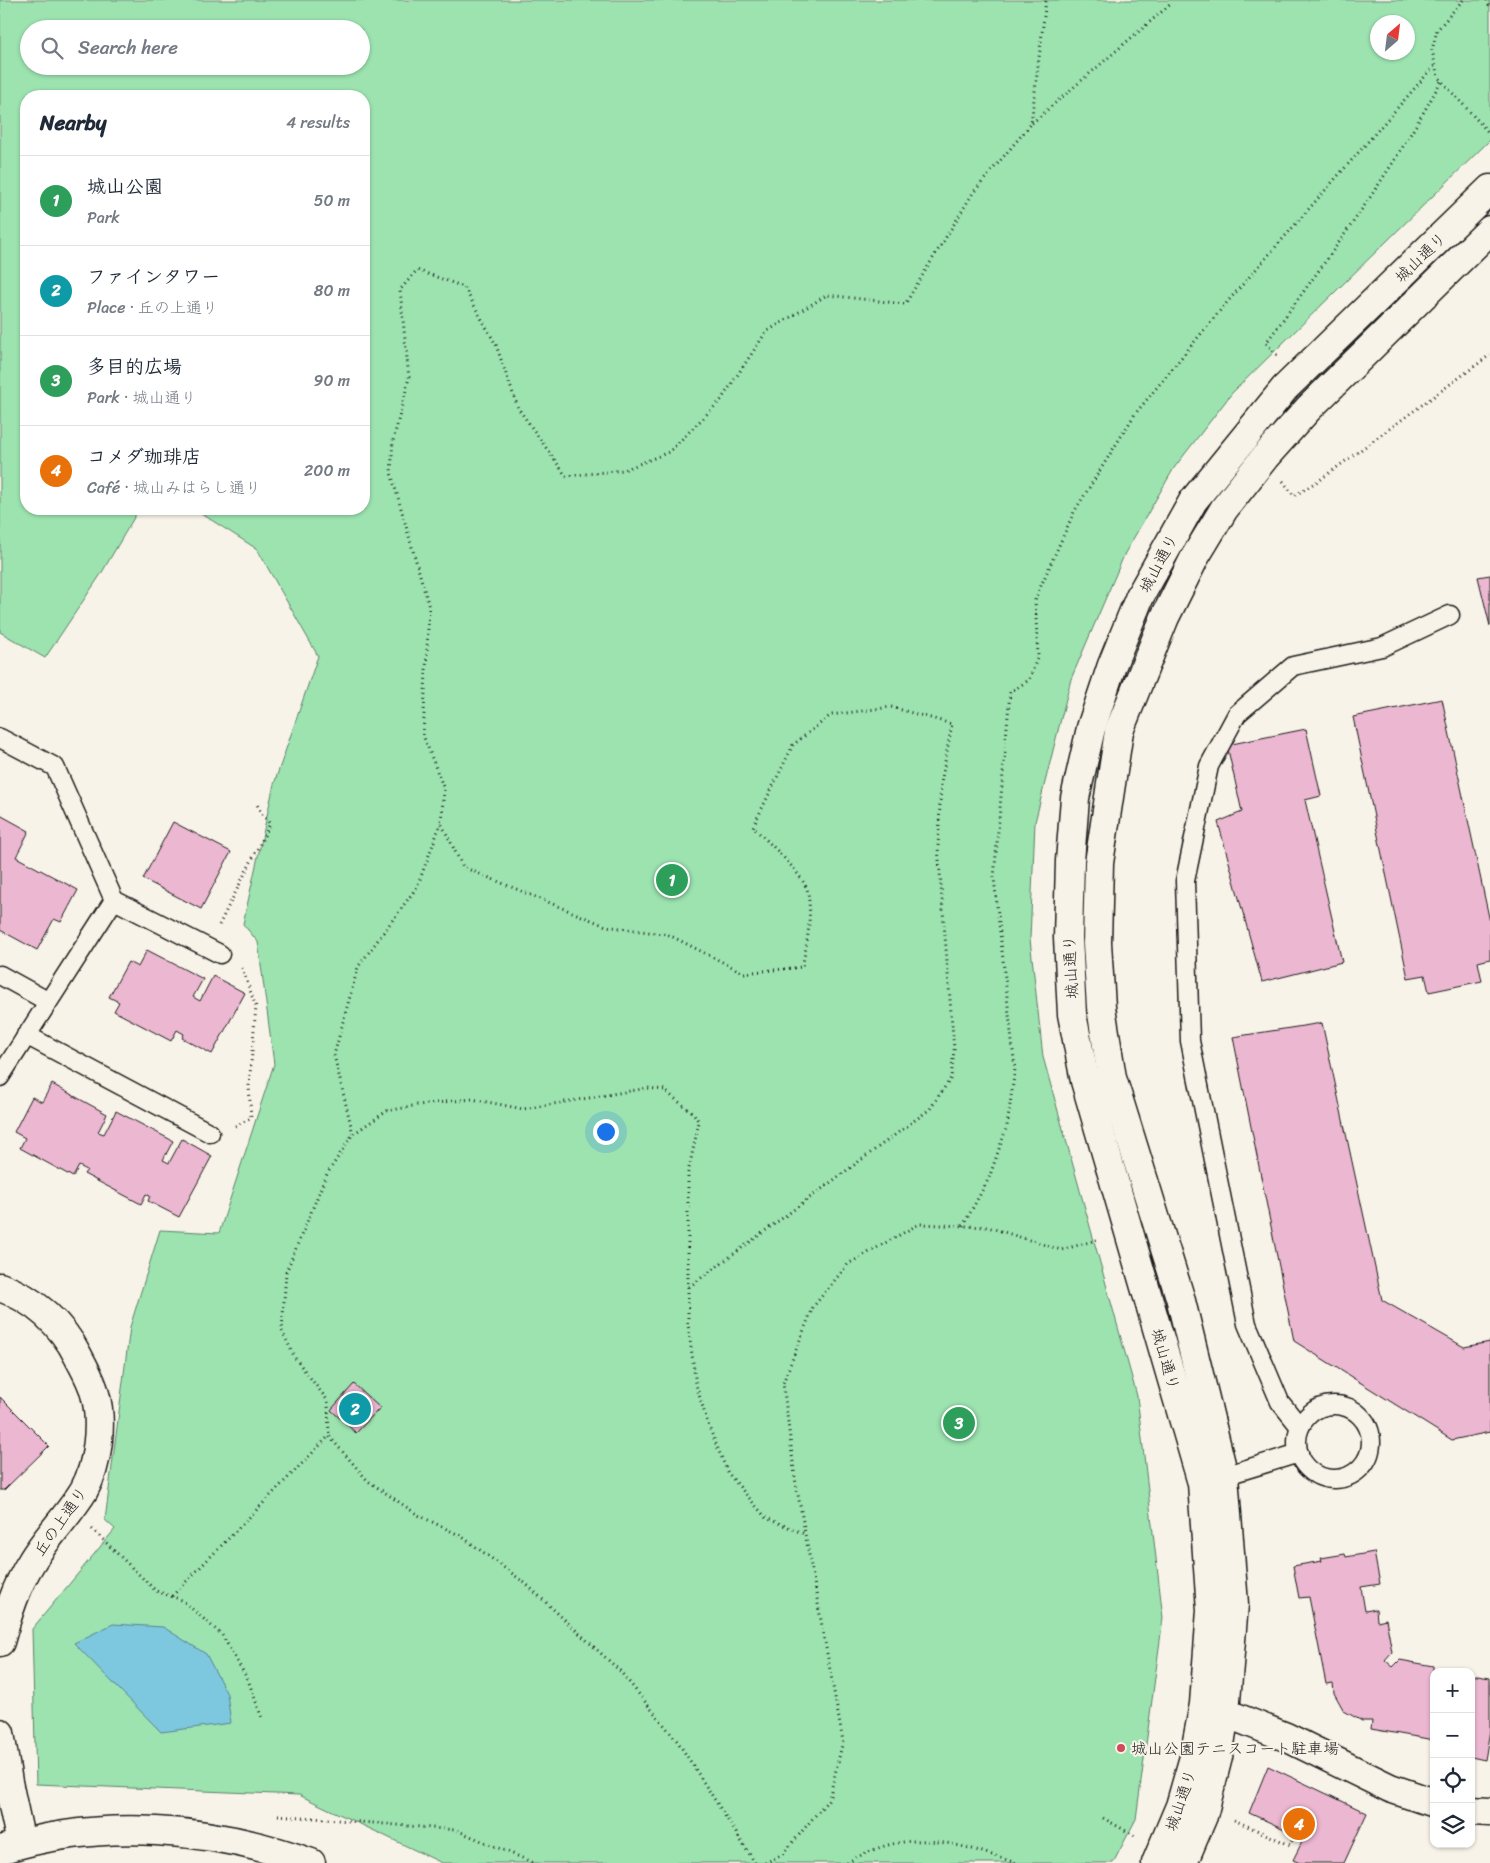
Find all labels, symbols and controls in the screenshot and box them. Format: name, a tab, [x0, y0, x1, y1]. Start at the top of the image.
north arrow	[1370, 15, 1415, 60]
search box	[20, 20, 370, 75]
text: Search here	[78, 31, 178, 64]
icon: search	[38, 34, 66, 62]
text: Nearby	[40, 104, 106, 142]
text: 4 results	[286, 108, 350, 137]
text: 城山公園	[87, 170, 163, 203]
text: 1	[53, 186, 59, 215]
text: 50 m	[314, 186, 350, 215]
text: Park	[87, 203, 120, 232]
street label: 城山通り	[1387, 225, 1453, 290]
text: ファインタワー	[87, 260, 220, 293]
text: 2	[51, 276, 61, 305]
text: 80 m	[314, 276, 350, 305]
text: Place · 丘の上通り	[87, 293, 218, 322]
text: 多目的広場	[87, 350, 182, 383]
text: 3	[52, 366, 60, 395]
text: 90 m	[314, 366, 350, 395]
text: Park · 城山通り	[87, 383, 196, 412]
text: コメダ珈琲店	[87, 440, 201, 473]
text: 4	[51, 456, 61, 485]
text: 200 m	[304, 456, 350, 485]
text: Café · 城山みはらし通り	[87, 473, 261, 502]
street label: 城山通り	[1131, 528, 1186, 598]
pin: 1	[656, 861, 688, 899]
street label: 城山通り	[1054, 934, 1087, 1000]
your location	[593, 1119, 619, 1145]
street label: 城山通り	[1143, 1324, 1188, 1394]
pin: 2	[339, 1390, 371, 1428]
pin: 3	[943, 1404, 975, 1442]
street label: 丘の上通り	[26, 1480, 95, 1562]
map controls	[1430, 1668, 1475, 1848]
button: +	[1430, 1668, 1475, 1713]
button: −	[1430, 1713, 1475, 1758]
place label: 城山公園テニスコート駐車場	[1131, 1734, 1339, 1763]
marker: 城山公園テニスコート駐車場	[1115, 1742, 1127, 1754]
button: locate	[1430, 1758, 1475, 1803]
street label: 城山通り	[1156, 1765, 1205, 1835]
button: layers	[1430, 1803, 1475, 1848]
pin: 4	[1283, 1805, 1315, 1843]

